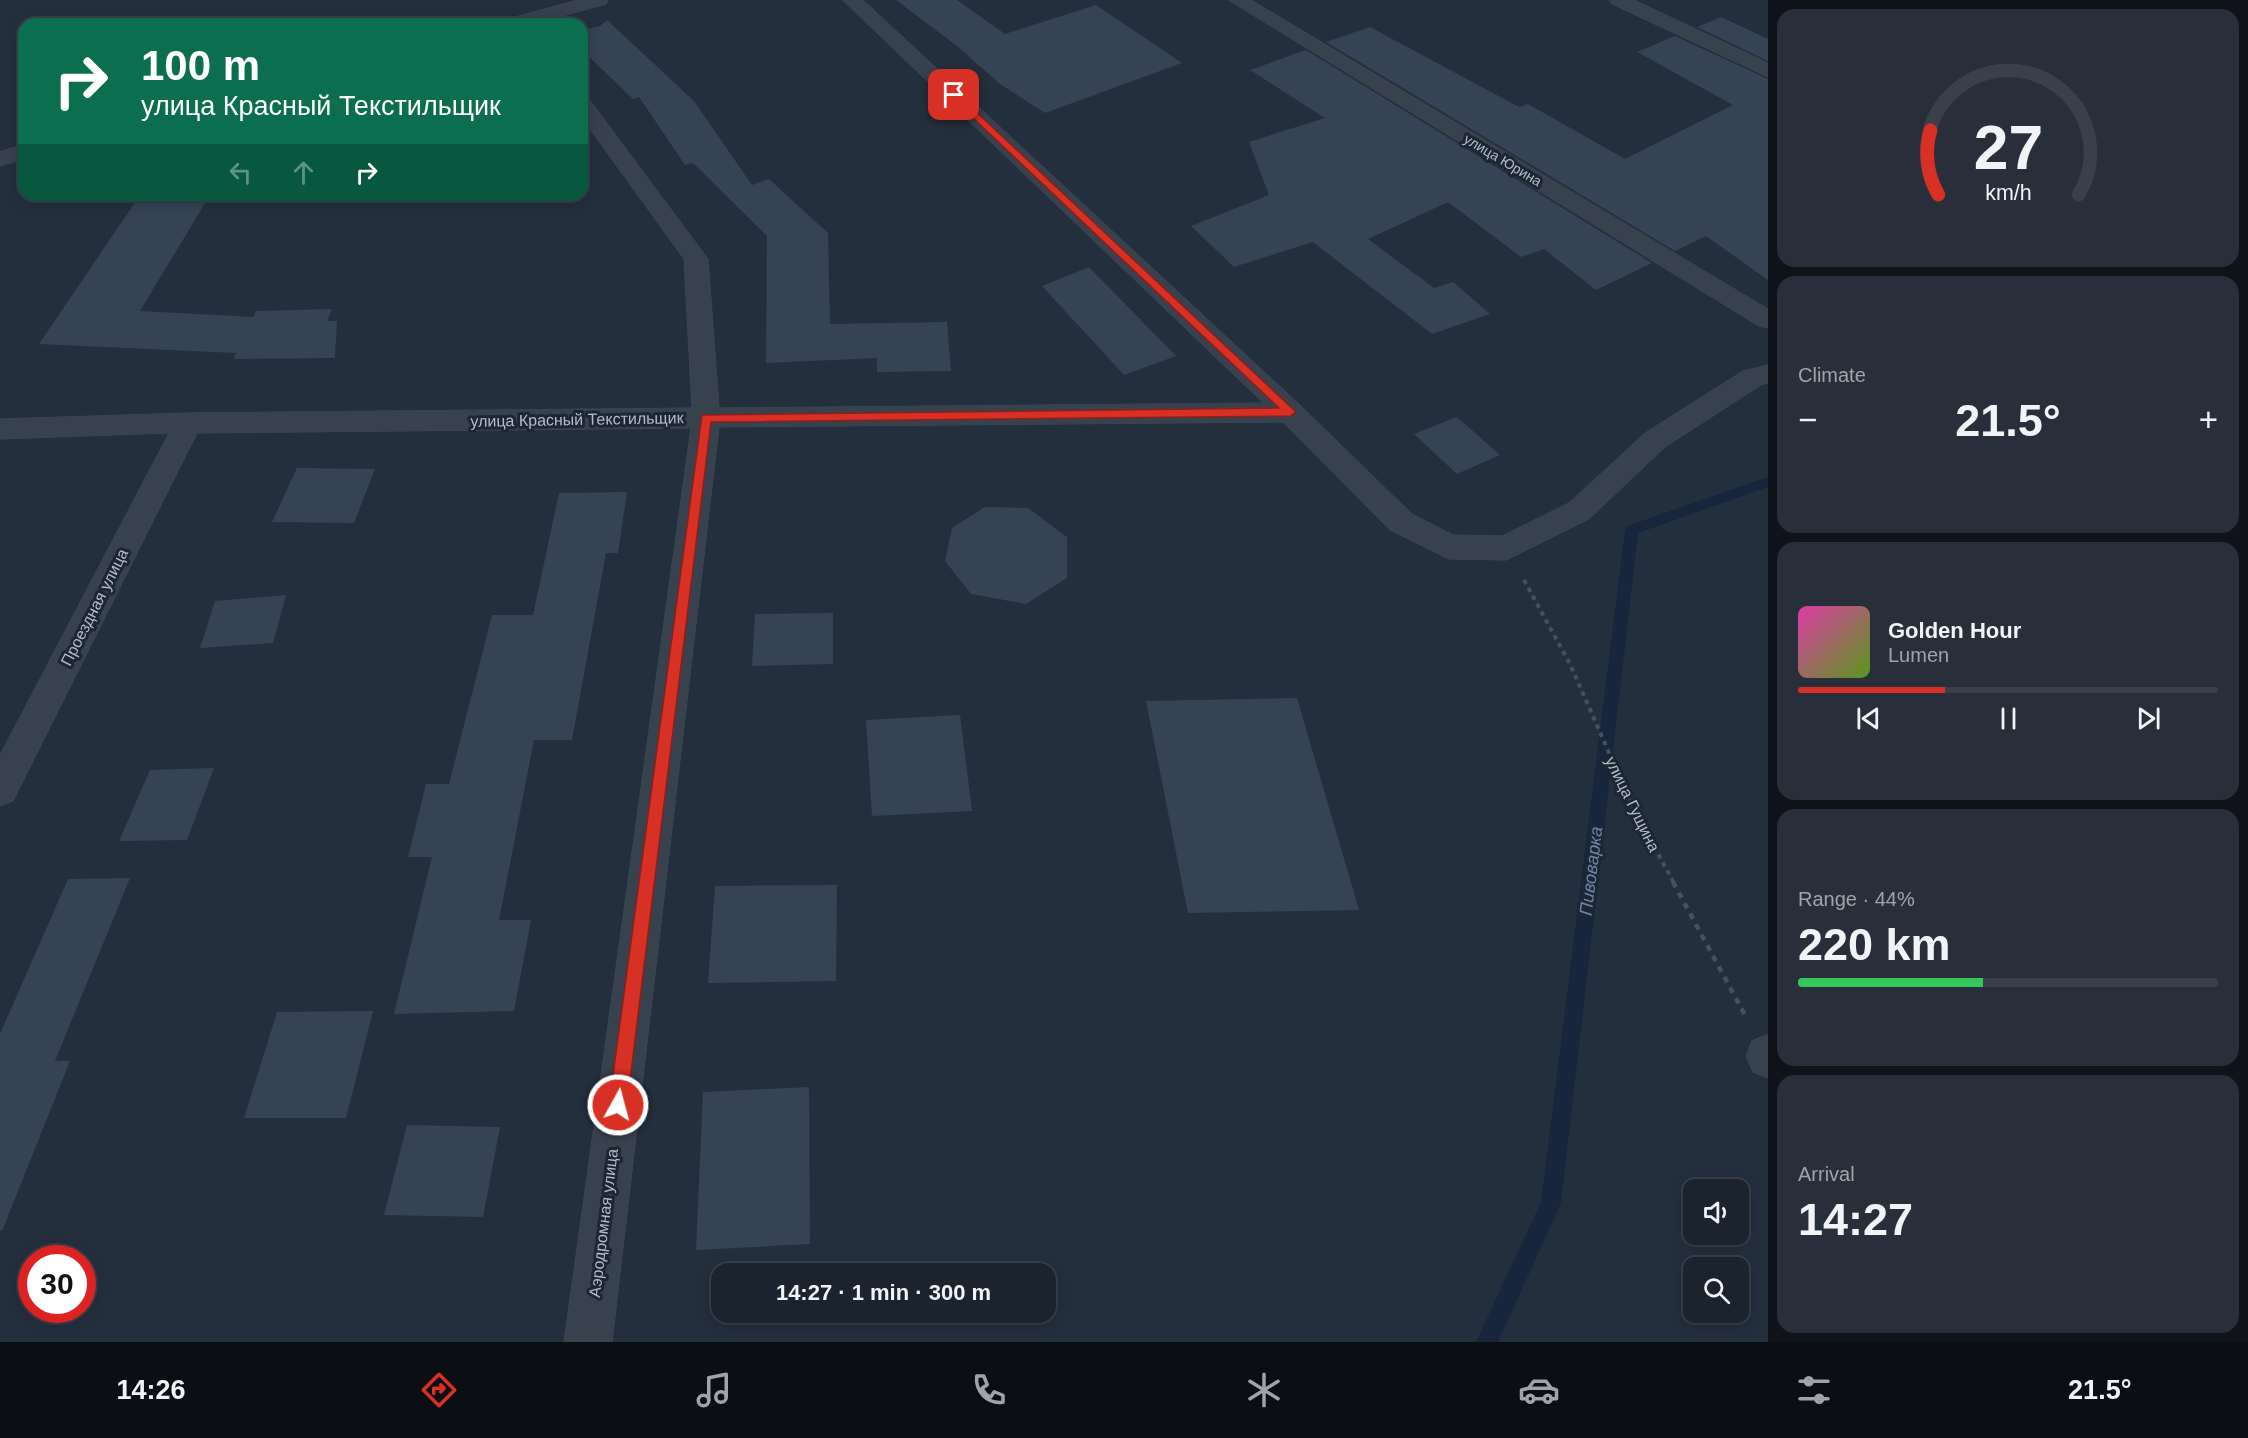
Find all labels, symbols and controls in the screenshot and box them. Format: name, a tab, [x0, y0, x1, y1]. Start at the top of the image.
icon: right	[42, 42, 120, 120]
text: 100 m	[141, 42, 260, 89]
pin	[928, 69, 979, 120]
icon: arrive	[937, 78, 970, 111]
text: улица Красный Текстильщик	[141, 91, 501, 121]
text: 27	[1973, 113, 2043, 182]
street label: улица Юрина	[1461, 131, 1545, 190]
icon: left	[224, 156, 257, 189]
icon: ahead	[287, 156, 320, 189]
icon: right	[350, 156, 383, 189]
text: km/h	[1985, 181, 2031, 205]
text: Climate	[1798, 364, 1866, 386]
text: 21.5°	[1955, 395, 2061, 446]
text: −	[1798, 401, 1817, 438]
text: +	[2199, 401, 2218, 438]
street label: улица Красный Текстильщик	[470, 409, 685, 430]
street label: Проездная улица	[58, 546, 131, 669]
text: Golden Hour	[1888, 618, 2021, 643]
text: Lumen	[1888, 644, 1949, 666]
icon: previous	[1852, 702, 1885, 735]
icon: pause	[1992, 702, 2025, 735]
icon: next	[2132, 702, 2165, 735]
street label: улица Гущина	[1602, 754, 1663, 855]
water label: Пивоварка	[1576, 825, 1606, 917]
text: Range · 44%	[1798, 888, 1915, 910]
text: 220 km	[1798, 919, 1951, 970]
position arrow	[586, 1073, 650, 1137]
street label: Аэродромная улица	[586, 1148, 621, 1298]
text: Arrival	[1798, 1163, 1855, 1185]
map controls	[1683, 1179, 1749, 1323]
button: sound	[1683, 1179, 1749, 1245]
text: 14:27	[1798, 1194, 1913, 1245]
speed limit sign: 30	[18, 1245, 96, 1323]
button: search	[1683, 1257, 1749, 1323]
text: 14:27 · 1 min · 300 m	[776, 1280, 991, 1305]
icon: directions	[418, 1369, 460, 1411]
icon: music	[693, 1369, 735, 1411]
icon: phone	[968, 1369, 1010, 1411]
icon: climate	[1243, 1369, 1285, 1411]
icon: car	[1518, 1369, 1560, 1411]
icon: filters	[1793, 1369, 1835, 1411]
text: 14:26	[116, 1375, 186, 1405]
text: 21.5°	[2068, 1375, 2131, 1405]

